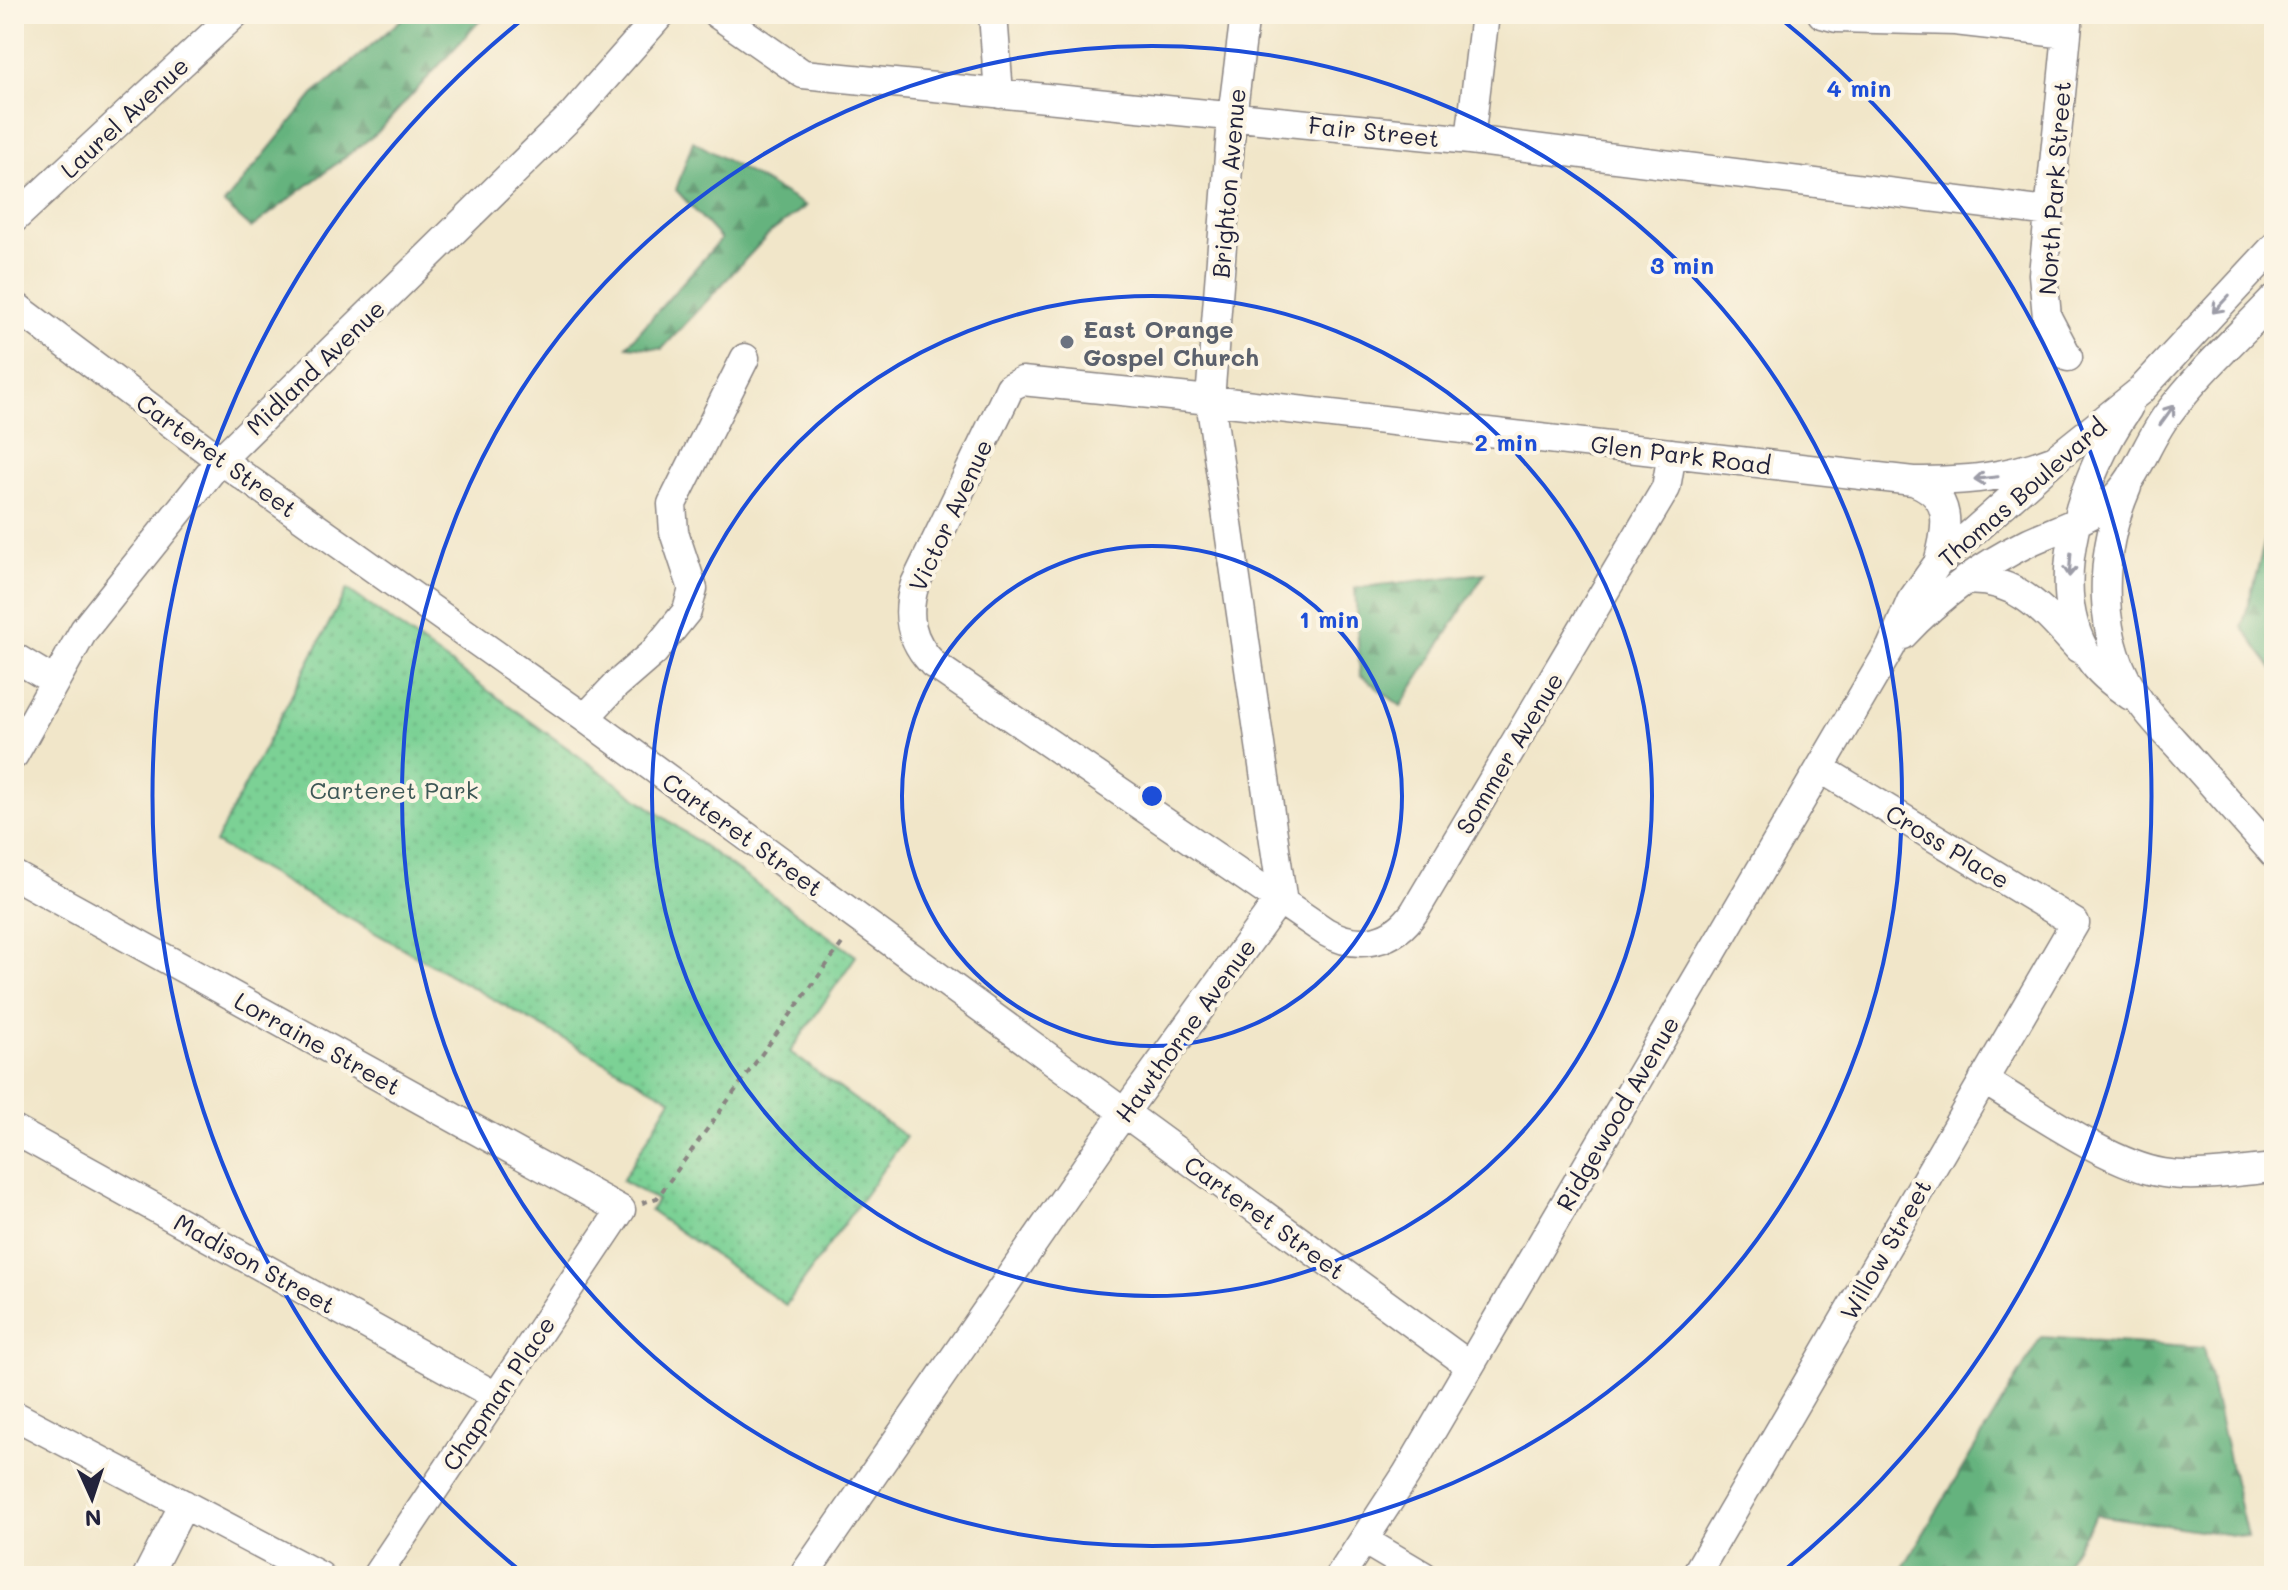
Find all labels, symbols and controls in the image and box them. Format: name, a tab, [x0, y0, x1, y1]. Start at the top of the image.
street label: Laurel Avenue	[53, 50, 195, 184]
text: 4 min	[1827, 72, 1891, 103]
street label: North Park Street	[2031, 80, 2077, 296]
street label: Brighton Avenue	[1204, 87, 1252, 279]
street label: Fair Street	[1307, 109, 1441, 153]
text: 3 min	[1650, 249, 1714, 280]
street label: Midland Avenue	[239, 293, 391, 441]
one-way arrow	[2212, 294, 2230, 314]
place label: East Orange Gospel Church	[1083, 313, 1259, 372]
marker: East Orange Gospel Church	[1058, 333, 1076, 351]
street label: Carteret Street	[131, 386, 303, 524]
one-way arrow	[2159, 405, 2176, 426]
street label: Thomas Boulevard	[1932, 411, 2112, 573]
text: 2 min	[1475, 426, 1538, 457]
street label: Glen Park Road	[1589, 428, 1773, 480]
street label: Victor Avenue	[901, 434, 999, 596]
one-way arrow	[1973, 471, 2000, 486]
one-way arrow	[2062, 551, 2077, 578]
text: 1 min	[1299, 603, 1359, 634]
street label: Sommer Avenue	[1448, 666, 1570, 840]
street label: Carteret Street	[657, 765, 829, 903]
park label: Carteret Park	[309, 774, 479, 805]
centre of rings	[1138, 782, 1166, 810]
street label: Cross Place	[1880, 797, 2016, 895]
street label: Hawthorne Avenue	[1108, 932, 1262, 1128]
street label: Lorraine Street	[229, 984, 407, 1102]
street label: Ridgewood Avenue	[1549, 1010, 1685, 1216]
street label: Carteret Street	[1179, 1148, 1351, 1286]
street label: Willow Street	[1832, 1173, 1938, 1325]
street label: Madison Street	[169, 1206, 341, 1320]
street label: Chapman Place	[435, 1310, 561, 1476]
north arrow	[52, 1458, 132, 1538]
text: N	[84, 1504, 102, 1533]

